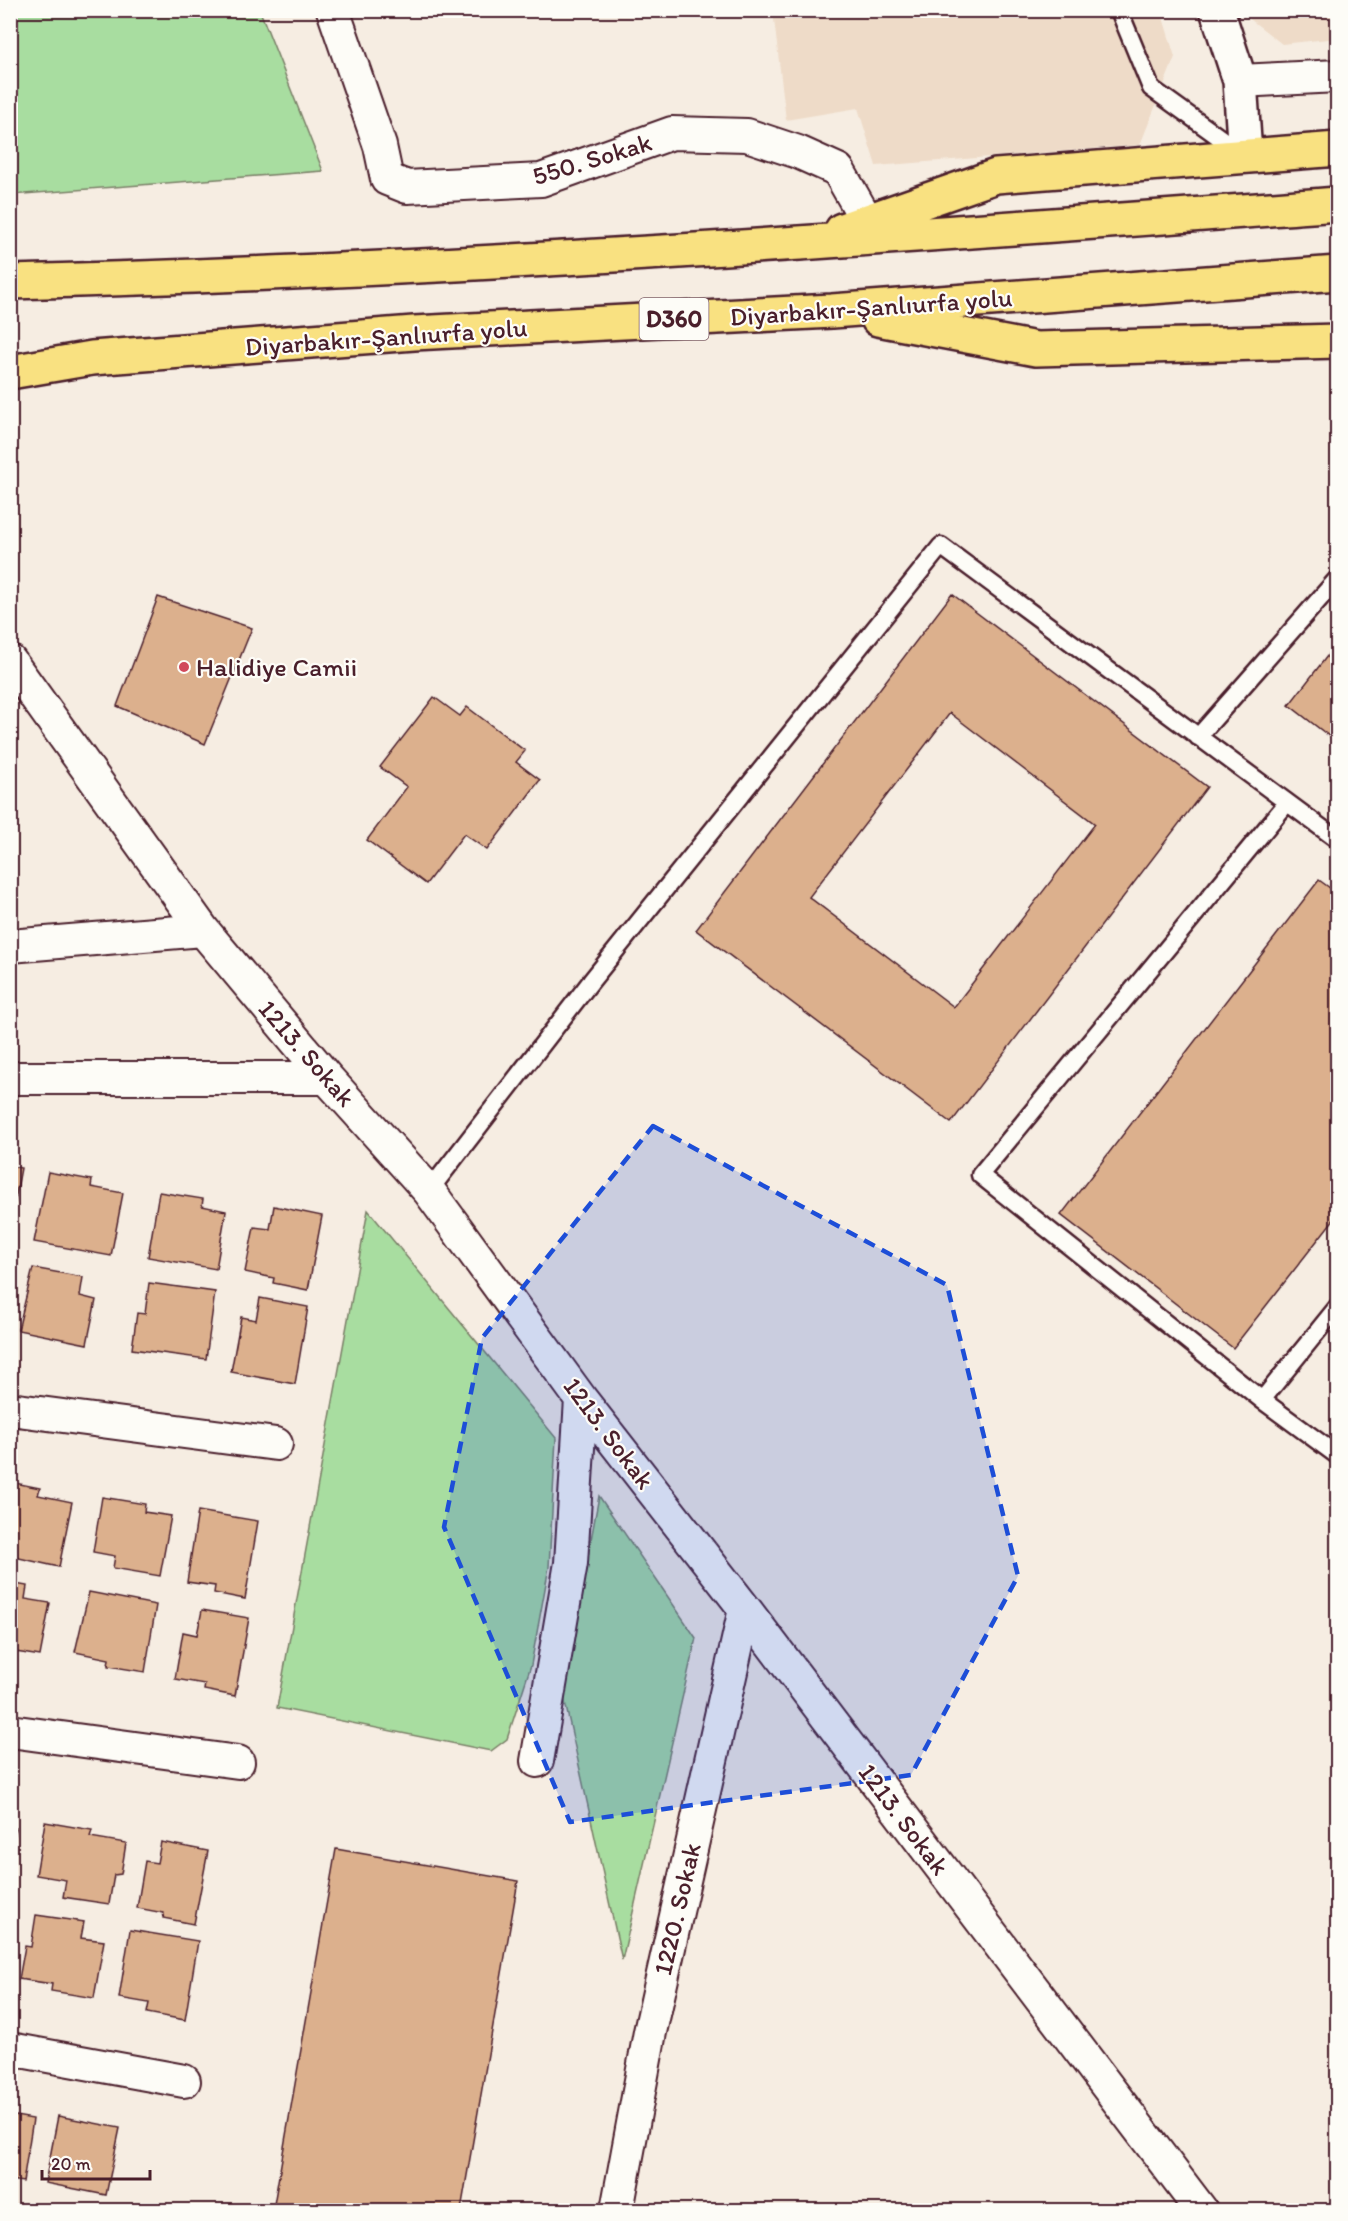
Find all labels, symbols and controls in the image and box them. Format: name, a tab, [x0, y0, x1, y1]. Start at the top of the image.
street label: 550. Sokak	[529, 126, 655, 192]
street label: Diyarbakır-Şanlıurfa yolu	[729, 281, 1013, 333]
road number: D360	[640, 298, 708, 340]
street label: Diyarbakır-Şanlıurfa yolu	[244, 311, 528, 363]
place label: Halidiye Camii	[196, 651, 357, 683]
marker: Halidiye Camii	[177, 660, 191, 674]
street label: 1213. Sokak	[252, 993, 362, 1113]
street label: 1213. Sokak	[557, 1371, 661, 1495]
street label: 1213. Sokak	[852, 1757, 956, 1881]
street label: 1220. Sokak	[646, 1840, 708, 1978]
scale bar	[42, 2143, 150, 2181]
text: 20 m	[51, 2153, 91, 2175]

